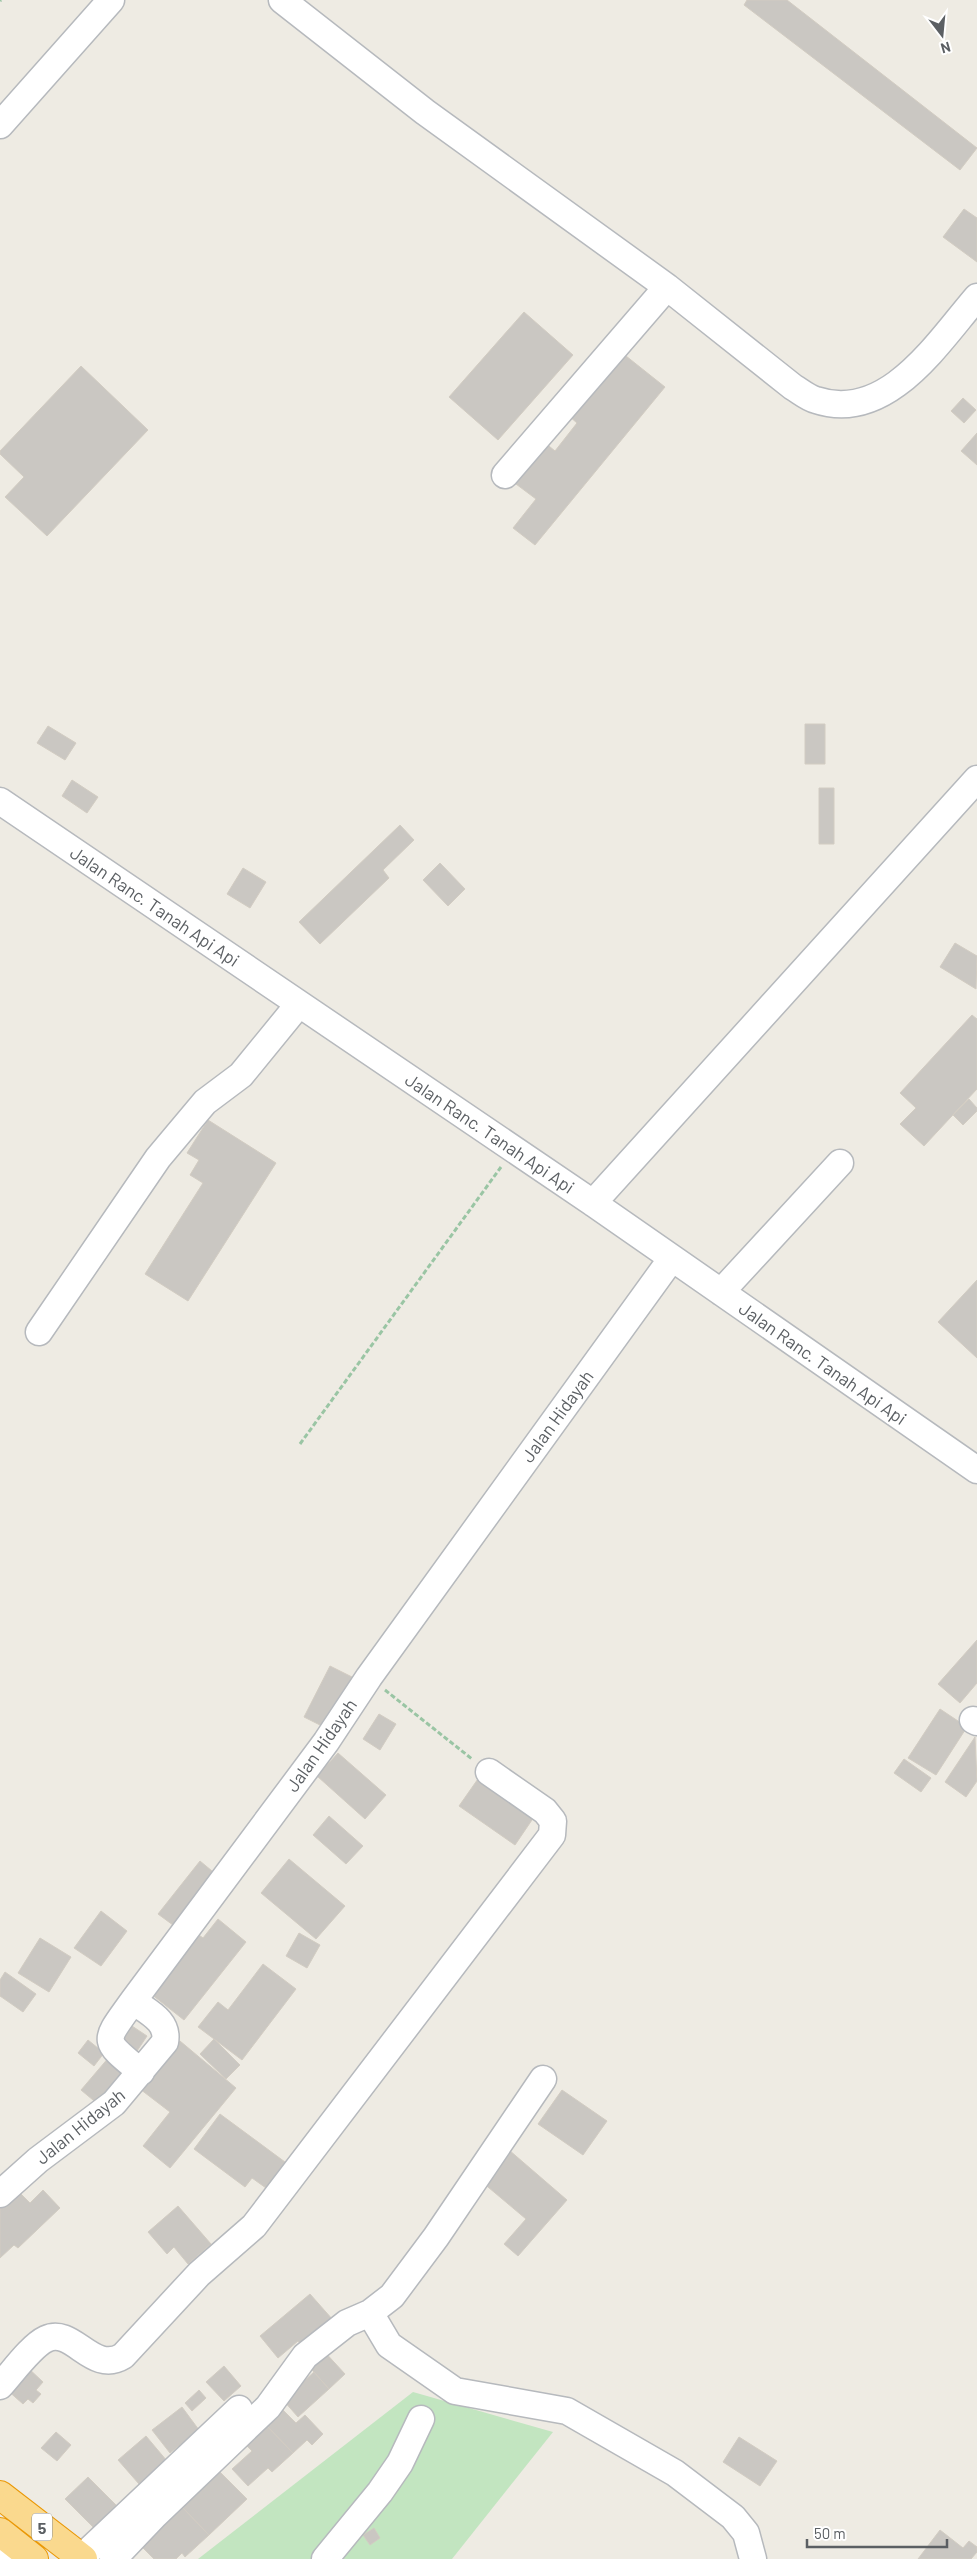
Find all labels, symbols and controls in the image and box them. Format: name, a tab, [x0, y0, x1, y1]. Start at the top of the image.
north arrow	[917, 10, 967, 60]
text: N	[939, 39, 953, 57]
street label: Jalan Ranc. Tanah Api Api	[66, 841, 244, 971]
street label: Jalan Ranc. Tanah Api Api	[401, 1068, 579, 1198]
street label: Jalan Ranc. Tanah Api Api	[735, 1297, 911, 1429]
street label: Jalan Hidayah	[516, 1366, 598, 1466]
street label: Jalan Hidayah	[281, 1694, 361, 1796]
street label: Jalan Hidayah	[31, 2083, 129, 2169]
road number: 5	[32, 2514, 52, 2540]
scale bar	[807, 2516, 947, 2548]
text: 50 m	[814, 2524, 846, 2542]

